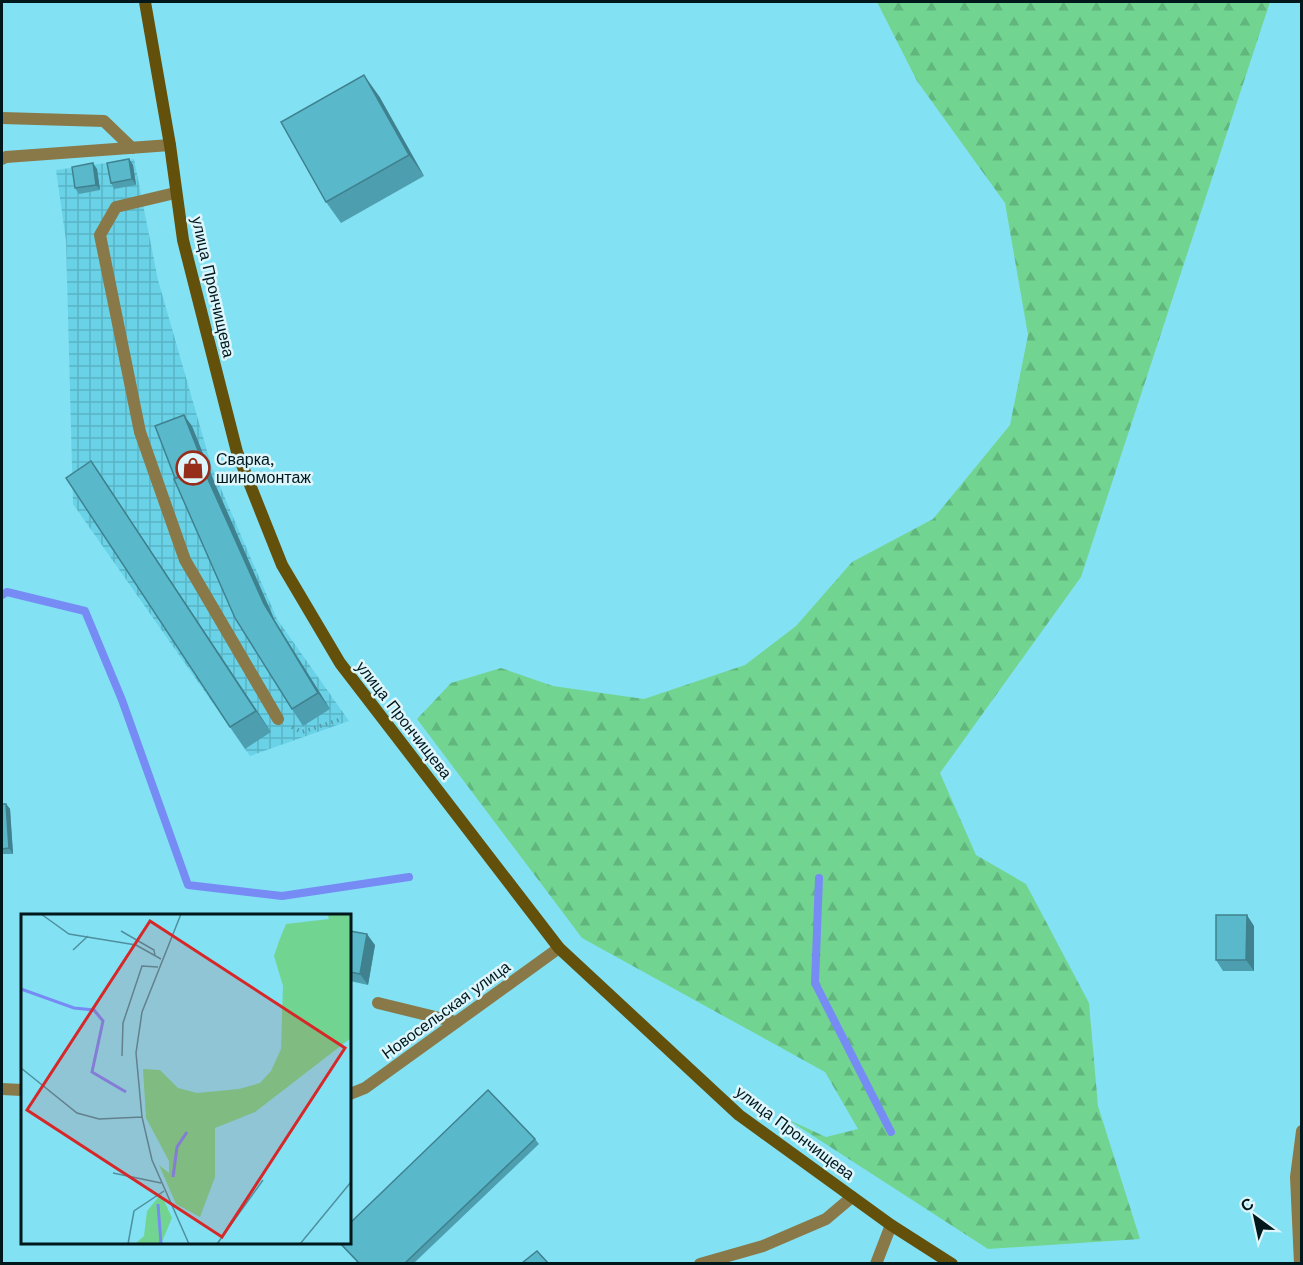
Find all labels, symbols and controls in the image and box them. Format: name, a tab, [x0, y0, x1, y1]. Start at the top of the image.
street label: улица Прончищева	[188, 215, 238, 359]
shop icon: Сварка, шиномонтаж	[175, 450, 211, 486]
place label: Сварка, шиномонтаж	[216, 450, 311, 487]
street label: улица Прончищева	[352, 657, 456, 783]
inset map	[21, 914, 351, 1244]
street label: Новосельская улица	[378, 957, 514, 1063]
street label: улица Прончищева	[732, 1082, 858, 1184]
north arrow	[1225, 1187, 1285, 1247]
text: С	[1237, 1193, 1257, 1216]

